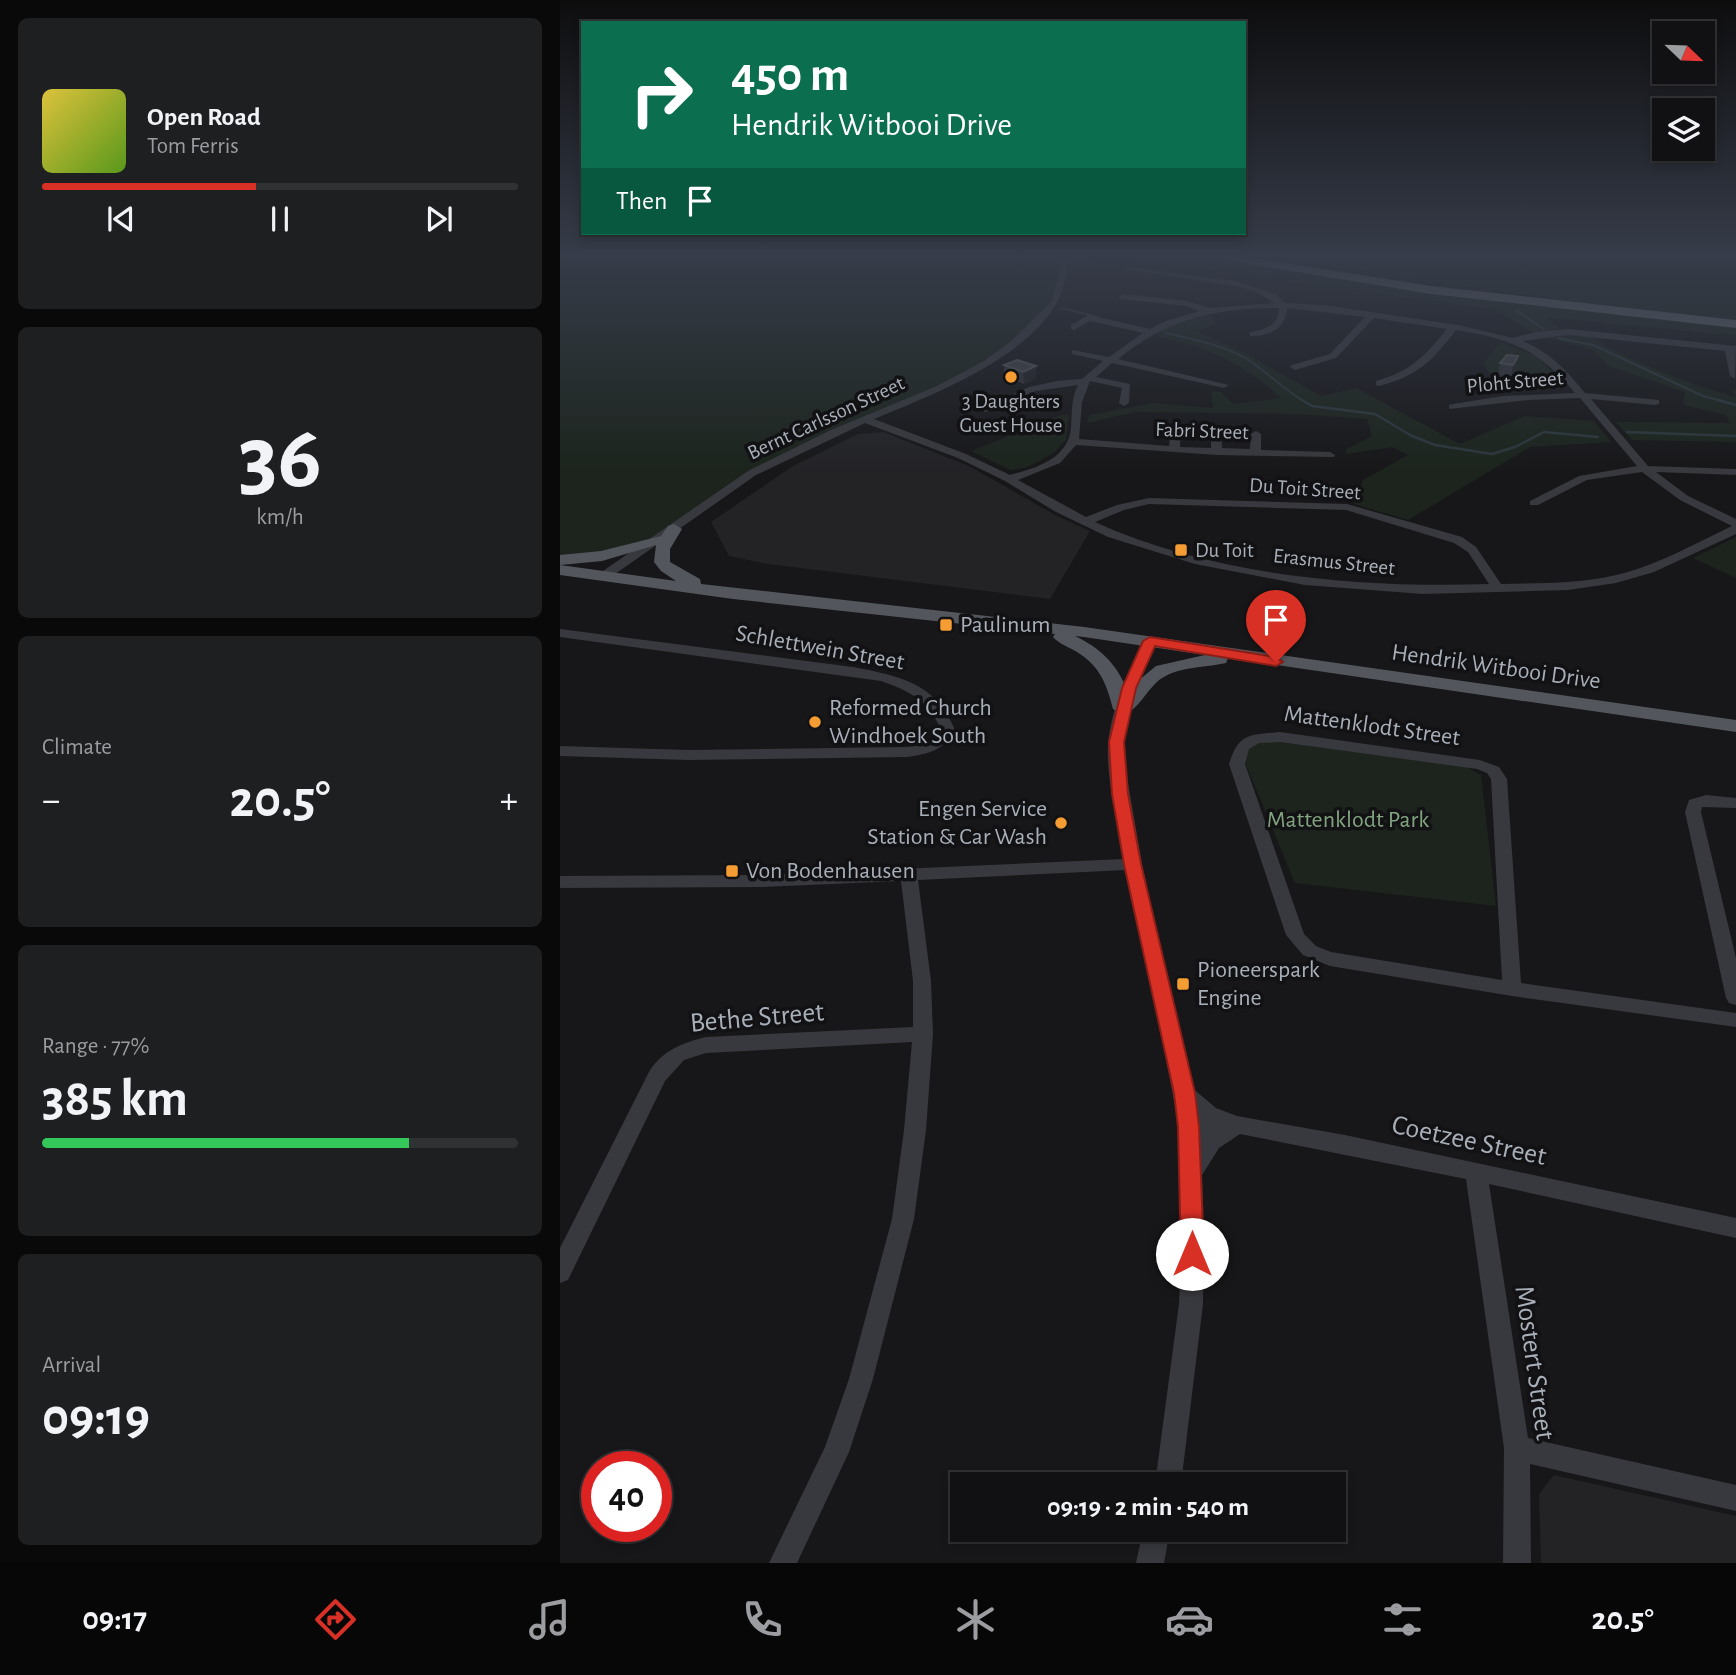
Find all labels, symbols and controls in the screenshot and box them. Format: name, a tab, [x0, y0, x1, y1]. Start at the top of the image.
north arrow	[1652, 21, 1715, 84]
map controls	[1652, 21, 1715, 161]
icon: right	[616, 49, 707, 140]
text: 450 m	[731, 51, 849, 100]
button: layers	[1652, 98, 1715, 161]
text: Open Road	[147, 104, 261, 130]
text: Hendrik Witbooi Drive	[731, 109, 1012, 141]
text: Tom Ferris	[147, 135, 239, 158]
icon: arrive	[681, 182, 719, 220]
text: Then	[616, 188, 667, 214]
icon: previous	[102, 200, 140, 238]
icon: pause	[261, 200, 299, 238]
icon: next	[420, 200, 458, 238]
street label: Ploht Street	[1466, 367, 1564, 397]
marker: 3 Daughters Guest House	[1003, 369, 1019, 385]
street label: Bernt Carlsson Street	[744, 372, 908, 464]
place label: 3 Daughters Guest House	[960, 391, 1062, 436]
text: 36	[238, 413, 322, 504]
street label: Fabri Street	[1155, 419, 1249, 443]
street label: Du Toit Street	[1249, 475, 1362, 503]
text: km/h	[256, 506, 304, 529]
place label: Du Toit	[1195, 540, 1254, 561]
marker: Du Toit	[1173, 542, 1189, 558]
street label: Erasmus Street	[1272, 545, 1396, 579]
pin	[1246, 590, 1306, 662]
icon: arrive	[1257, 601, 1295, 639]
place label: Paulinum	[960, 613, 1051, 637]
marker: Paulinum	[938, 617, 954, 633]
street label: Schlettwein Street	[734, 621, 906, 675]
street label: Hendrik Witbooi Drive	[1390, 640, 1602, 694]
place label: Reformed Church Windhoek South	[829, 696, 992, 748]
street label: Mattenklodt Street	[1282, 702, 1462, 750]
marker: Reformed Church Windhoek South	[807, 714, 823, 730]
text: Climate	[42, 736, 112, 759]
text: 20.5°	[229, 774, 331, 826]
text: −	[42, 782, 60, 820]
text: +	[500, 782, 518, 820]
place label: Engen Service Station & Car Wash	[867, 797, 1047, 849]
park label: Mattenklodt Park	[1267, 808, 1429, 832]
marker: Engen Service Station & Car Wash	[1053, 815, 1069, 831]
place label: Von Bodenhausen	[746, 859, 915, 883]
marker: Von Bodenhausen	[724, 863, 740, 879]
place label: Pioneerspark Engine	[1197, 958, 1320, 1010]
marker: Pioneerspark Engine	[1175, 976, 1191, 992]
street label: Bethe Street	[689, 998, 825, 1038]
text: Range · 77%	[42, 1035, 149, 1058]
text: 385 km	[42, 1073, 188, 1125]
street label: Coetzee Street	[1389, 1111, 1549, 1171]
position arrow	[1155, 1217, 1229, 1291]
street label: Mostert Street	[1509, 1284, 1559, 1442]
text: Arrival	[42, 1354, 101, 1377]
text: 09:19	[42, 1392, 150, 1444]
speed limit sign: 40	[581, 1451, 672, 1542]
text: 09:19 · 2 min · 540 m	[1047, 1494, 1249, 1520]
icon: directions	[311, 1595, 360, 1644]
icon: music	[525, 1595, 574, 1644]
icon: phone	[738, 1595, 787, 1644]
icon: climate	[951, 1595, 1000, 1644]
icon: car	[1165, 1595, 1214, 1644]
icon: filters	[1378, 1595, 1427, 1644]
text: 09:17	[82, 1603, 147, 1635]
text: 20.5°	[1592, 1603, 1654, 1635]

